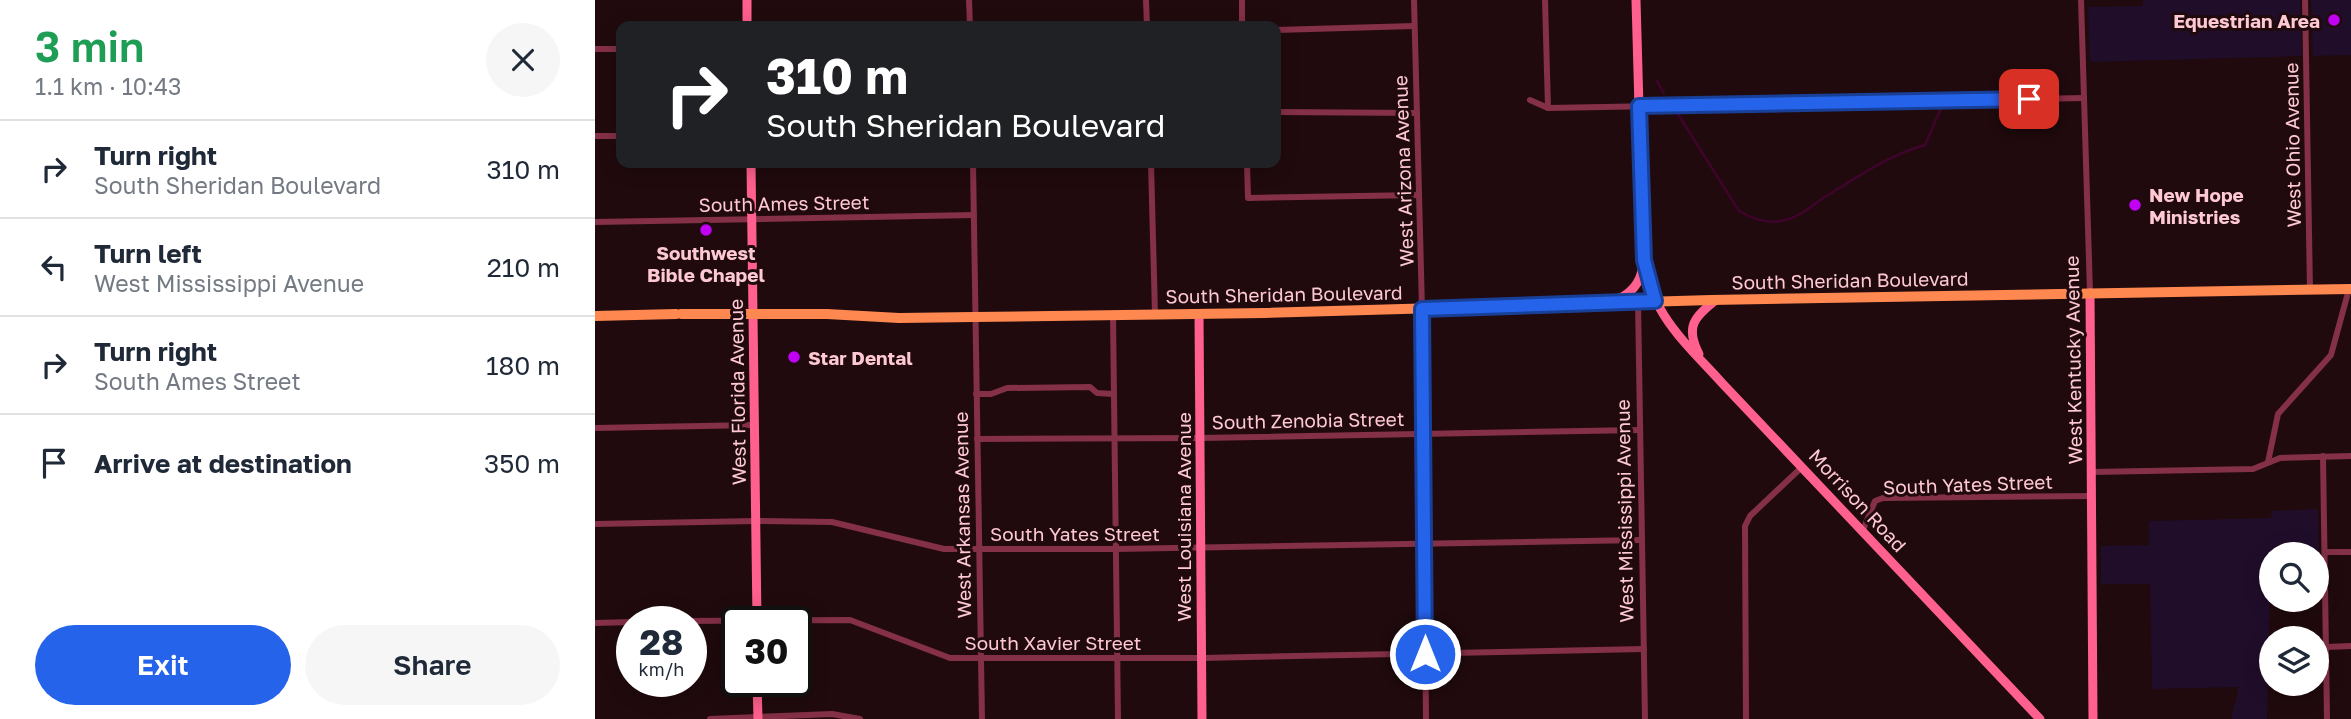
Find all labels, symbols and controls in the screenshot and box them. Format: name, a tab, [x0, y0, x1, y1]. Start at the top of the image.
place label: Equestrian Area	[2173, 9, 2320, 32]
marker: Equestrian Area	[2326, 12, 2342, 28]
text: 3 min	[35, 21, 144, 71]
button: close	[486, 23, 560, 97]
text: 310 m	[766, 46, 908, 105]
icon: right	[651, 49, 742, 140]
street label: West Ohio Avenue	[2279, 62, 2305, 228]
pin	[1999, 69, 2059, 129]
text: 1.1 km · 10:43	[35, 72, 182, 100]
street label: West Arizona Avenue	[1388, 75, 1418, 267]
icon: arrive	[2010, 80, 2048, 118]
text: South Sheridan Boulevard	[766, 106, 1165, 144]
text: Turn right	[94, 140, 217, 171]
icon: right	[35, 150, 73, 188]
text: 310 m	[487, 154, 560, 185]
text: South Sheridan Boulevard	[94, 171, 381, 199]
place label: New Hope Ministries	[2149, 183, 2244, 228]
street label: South Ames Street	[698, 190, 870, 216]
marker: New Hope Ministries	[2127, 197, 2143, 213]
marker: Southwest Bible Chapel	[698, 222, 714, 238]
text: Turn left	[94, 238, 202, 269]
place label: Southwest Bible Chapel	[647, 241, 765, 286]
icon: left	[35, 248, 73, 286]
text: 210 m	[487, 252, 560, 283]
street label: West Kentucky Avenue	[2060, 255, 2086, 465]
street label: South Sheridan Boulevard	[1731, 266, 1969, 294]
text: West Mississippi Avenue	[94, 269, 364, 297]
street label: South Sheridan Boulevard	[1165, 280, 1403, 308]
street label: West Florida Avenue	[724, 299, 750, 485]
text: Turn right	[94, 336, 217, 367]
icon: right	[35, 346, 73, 384]
place label: Star Dental	[808, 346, 913, 369]
marker: Star Dental	[786, 349, 802, 365]
text: 180 m	[486, 350, 560, 381]
text: South Ames Street	[94, 367, 301, 395]
street label: West Mississippi Avenue	[1611, 399, 1637, 623]
street label: South Zenobia Street	[1211, 407, 1405, 433]
street label: West Arkansas Avenue	[949, 411, 975, 619]
street label: West Louisiana Avenue	[1172, 412, 1195, 622]
icon: arrive	[35, 444, 73, 482]
street label: Morrison Road	[1805, 444, 1911, 556]
text: Arrive at destination	[94, 448, 352, 479]
text: 350 m	[484, 448, 560, 479]
street label: South Yates Street	[1883, 470, 2053, 498]
street label: South Yates Street	[990, 522, 1160, 545]
map controls	[2259, 542, 2329, 696]
button: search	[2259, 542, 2329, 612]
speed limit sign: 30	[721, 606, 812, 697]
position arrow	[1388, 617, 1462, 691]
text: 28	[640, 621, 683, 663]
button: Exit	[35, 625, 291, 705]
button: Share	[305, 625, 560, 705]
button: layers	[2259, 626, 2329, 696]
street label: South Xavier Street	[965, 631, 1141, 654]
text: km/h	[639, 658, 684, 680]

